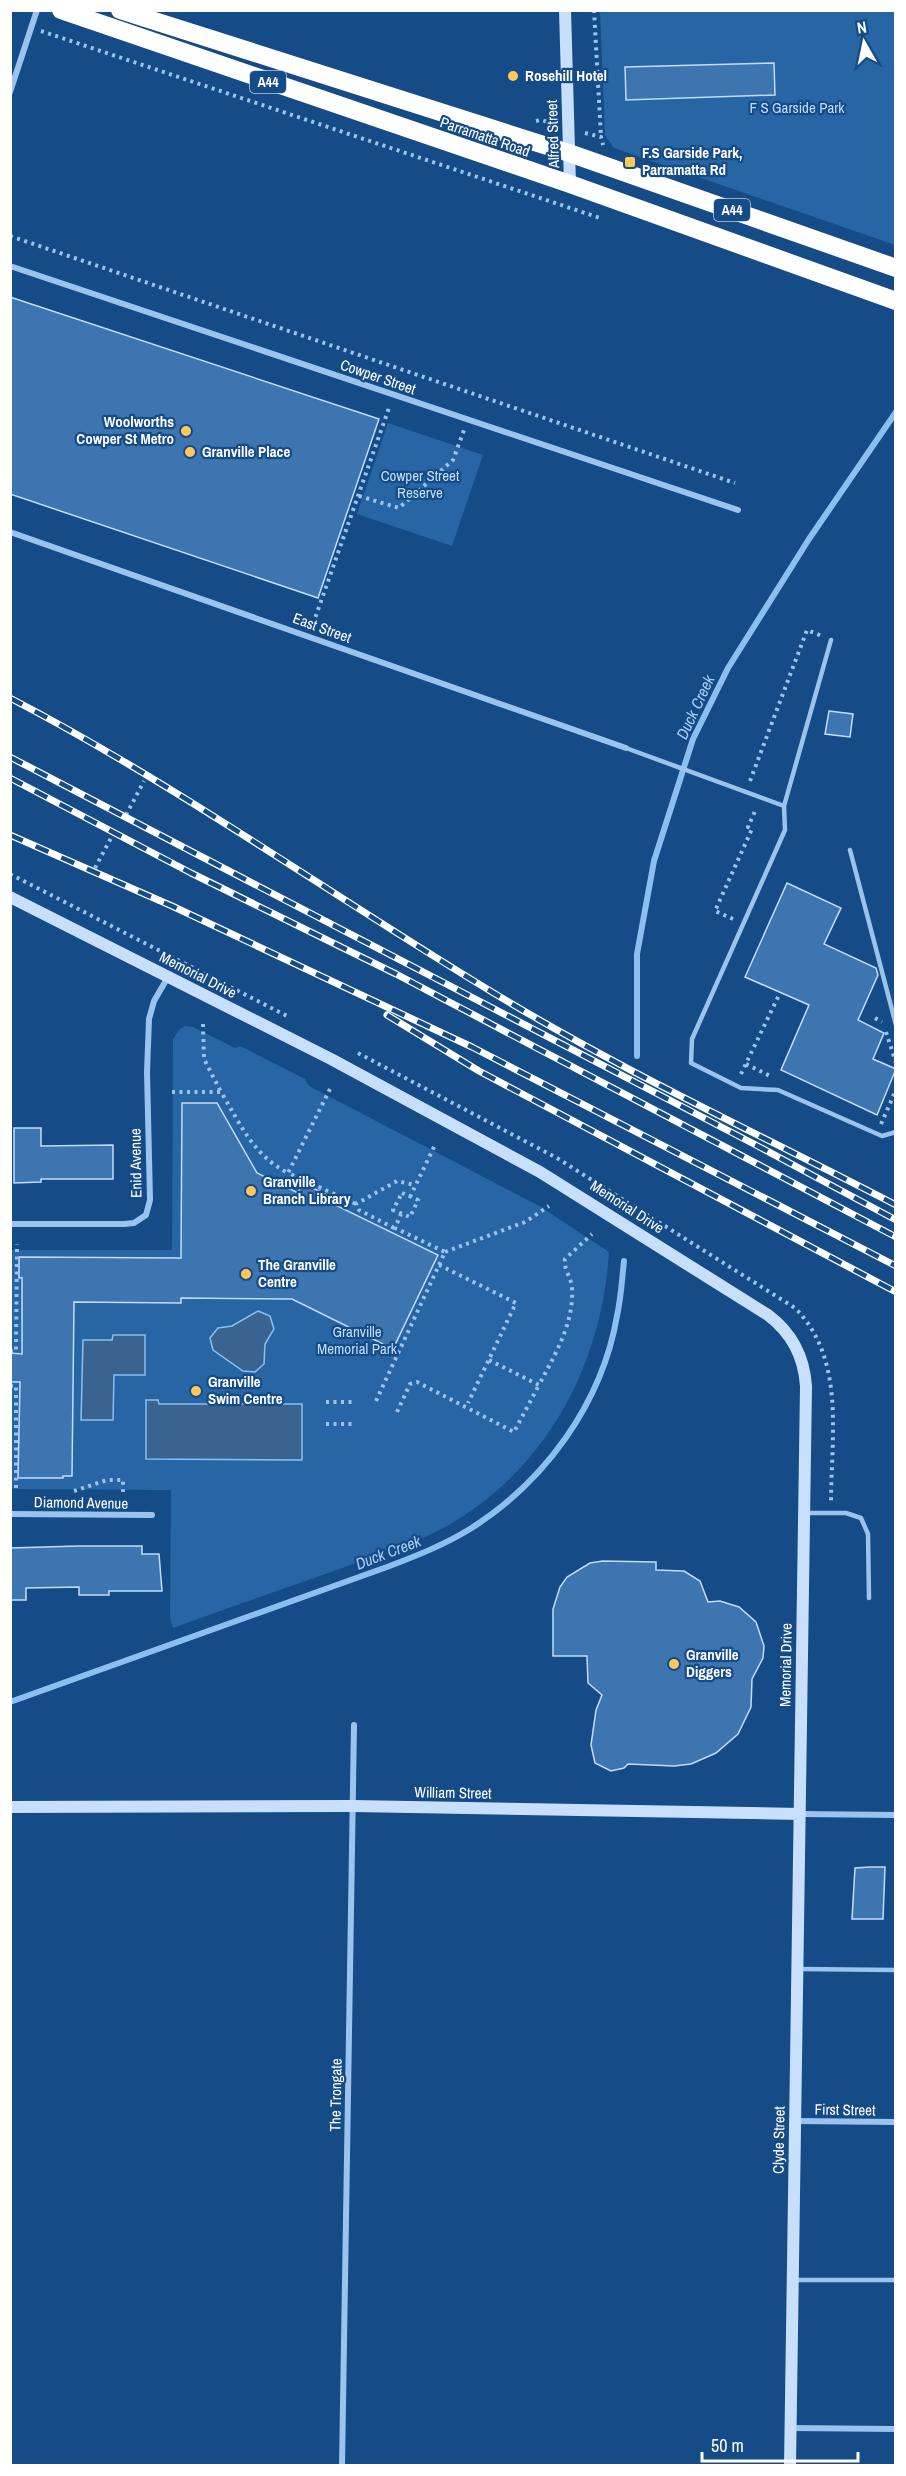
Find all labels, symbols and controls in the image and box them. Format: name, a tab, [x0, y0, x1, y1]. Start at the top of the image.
north arrow	[834, 12, 894, 72]
text: N	[855, 16, 868, 39]
place label: Rosehill Hotel	[525, 65, 607, 86]
marker: Rosehill Hotel	[506, 69, 520, 83]
road number: A44	[250, 71, 286, 93]
park label: F S Garside Park	[749, 97, 845, 118]
street label: Alfred Street	[541, 99, 564, 170]
street label: Parramatta Road	[437, 111, 533, 162]
place label: F.S Garside Park, Parramatta Rd	[642, 142, 743, 180]
marker: F.S Garside Park, Parramatta Rd	[623, 155, 637, 169]
road number: A44	[714, 199, 750, 221]
street label: Cowper Street	[338, 354, 419, 399]
place label: Woolworths Cowper St Metro	[76, 411, 174, 449]
marker: Woolworths Cowper St Metro	[179, 424, 193, 438]
place label: Granville Place	[202, 441, 290, 462]
marker: Granville Place	[183, 445, 197, 459]
park label: Cowper Street Reserve	[381, 465, 460, 503]
street label: East Street	[290, 607, 355, 648]
water label: Duck Creek	[671, 671, 720, 743]
street label: Memorial Drive	[156, 946, 241, 1003]
street label: Enid Avenue	[124, 1128, 147, 1198]
place label: Granville Branch Library	[263, 1171, 351, 1209]
street label: Memorial Drive	[586, 1175, 668, 1238]
marker: Granville Branch Library	[244, 1184, 258, 1198]
place label: The Granville Centre	[258, 1254, 336, 1292]
marker: The Granville Centre	[239, 1267, 253, 1281]
park label: Granville Memorial Park	[317, 1321, 398, 1359]
place label: Granville Swim Centre	[208, 1371, 283, 1409]
marker: Granville Swim Centre	[189, 1384, 203, 1398]
street label: Diamond Avenue	[34, 1491, 128, 1514]
water label: Duck Creek	[352, 1529, 424, 1575]
street label: Memorial Drive	[774, 1623, 797, 1707]
place label: Granville Diggers	[686, 1644, 739, 1682]
marker: Granville Diggers	[667, 1657, 681, 1671]
street label: William Street	[414, 1781, 492, 1804]
street label: The Trongate	[324, 2058, 347, 2132]
street label: First Street	[814, 2098, 876, 2121]
street label: Clyde Street	[767, 2105, 790, 2174]
scale bar	[702, 2425, 858, 2463]
text: 50 m	[711, 2433, 744, 2458]

